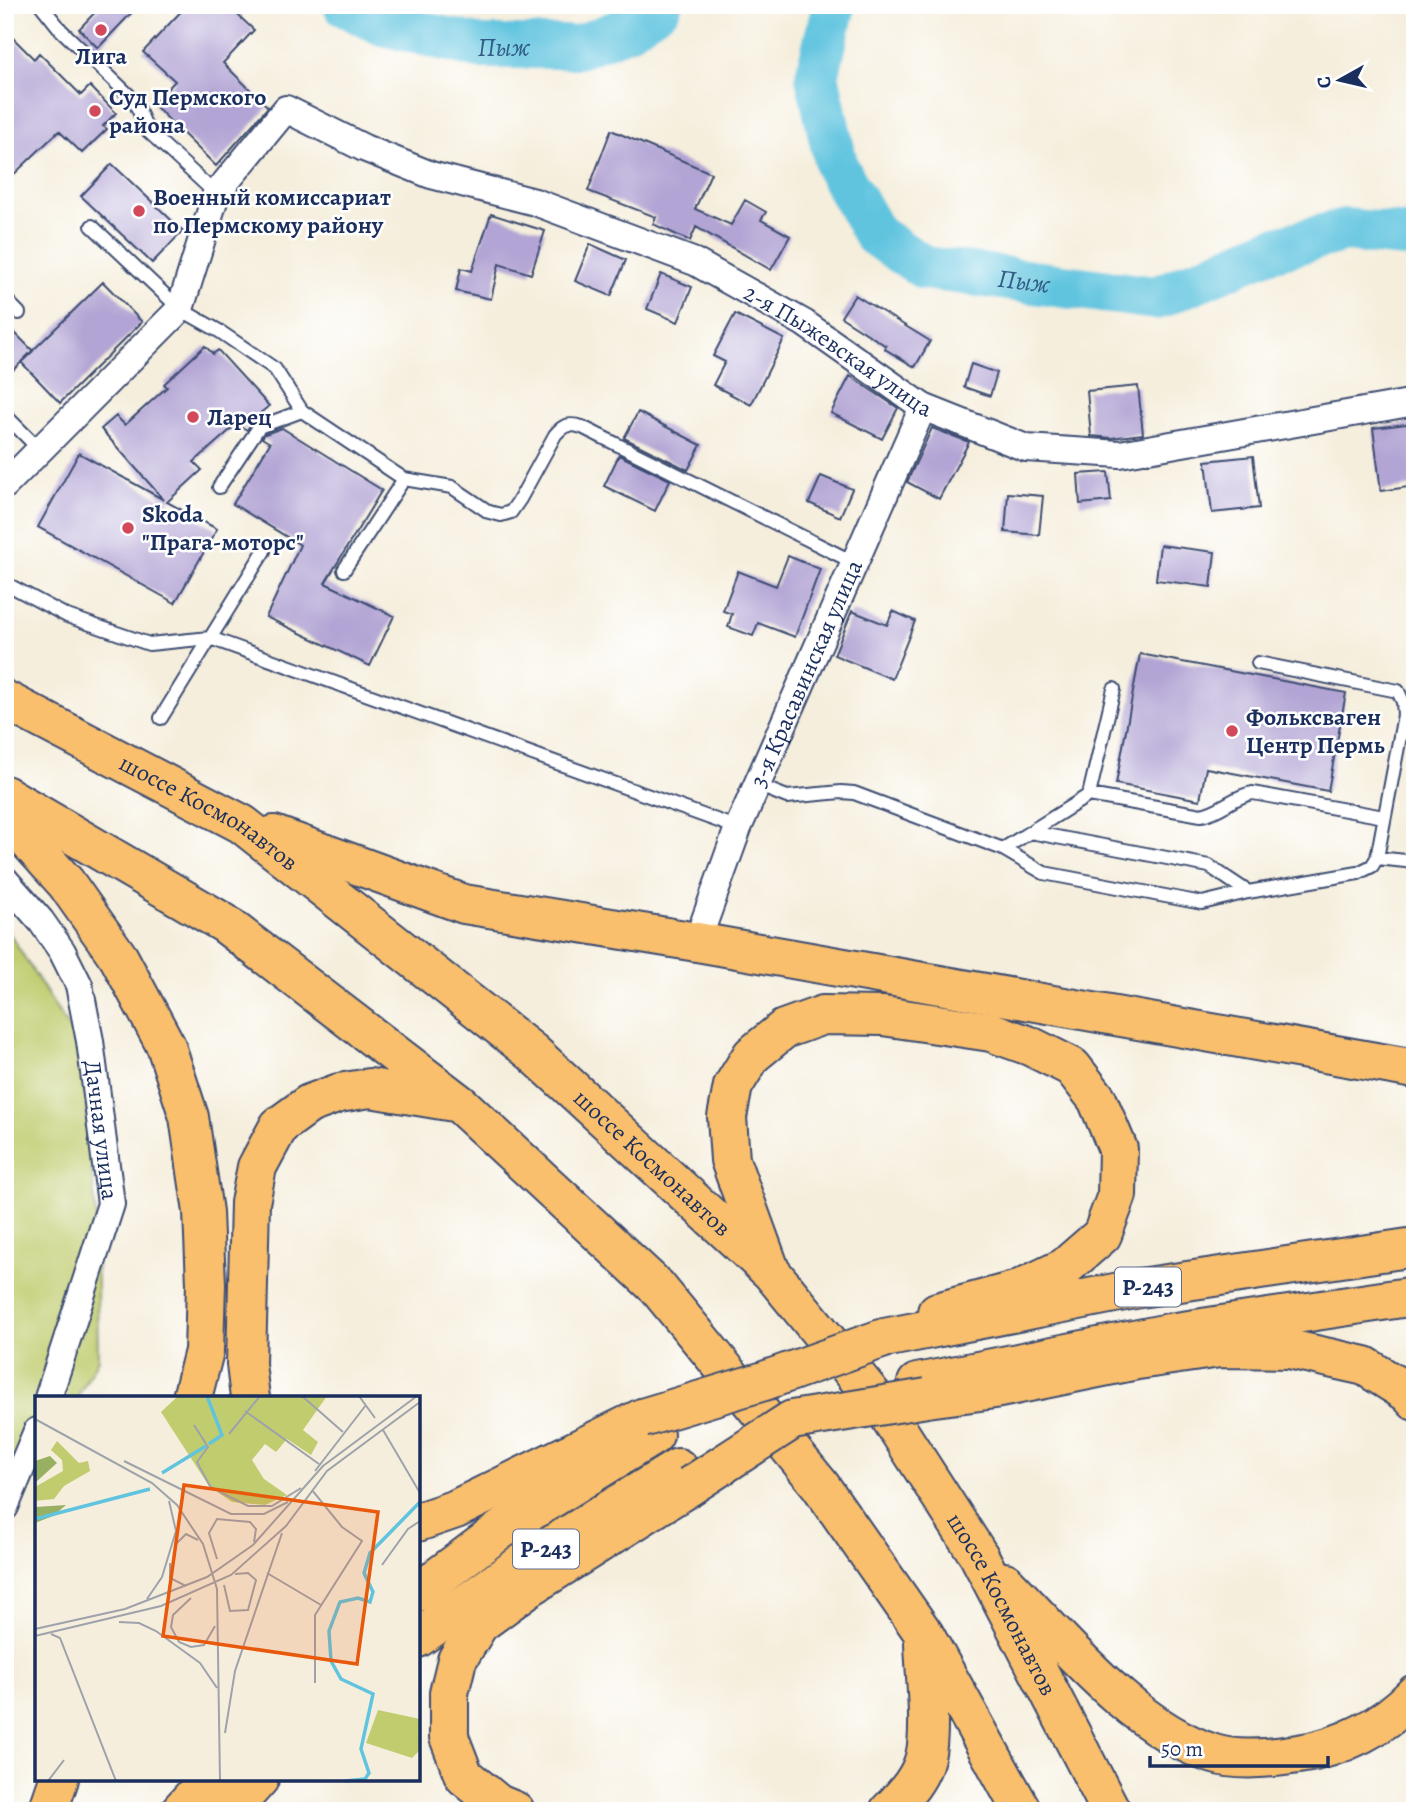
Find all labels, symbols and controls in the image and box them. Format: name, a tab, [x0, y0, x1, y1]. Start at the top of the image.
marker: Лига	[93, 22, 109, 38]
water label: Пыж	[478, 30, 530, 65]
place label: Лига	[75, 40, 128, 72]
north arrow	[1304, 46, 1374, 116]
text: С	[1310, 75, 1338, 90]
place label: Суд Пермского района	[109, 81, 266, 141]
marker: Суд Пермского района	[87, 103, 103, 119]
place label: Военный комиссариат по Пермскому району	[153, 181, 391, 241]
marker: Военный комиссариат по Пермскому району	[131, 203, 147, 219]
water label: Пыж	[996, 260, 1053, 302]
street label: 2-я Пыжевская улица	[738, 276, 936, 425]
place label: Ларец	[207, 401, 272, 433]
marker: Ларец	[185, 409, 201, 425]
place label: Skoda "Прага-моторс"	[142, 498, 304, 558]
marker: Skoda "Прага-моторс"	[120, 520, 136, 536]
street label: 3-я Красавинская улица	[742, 555, 870, 792]
place label: Фольксваген Центр Пермь	[1246, 701, 1385, 761]
marker: Фольксваген Центр Пермь	[1224, 723, 1240, 739]
street label: шоссе Космонавтов	[114, 747, 305, 878]
street label: Дачная улица	[77, 1058, 126, 1202]
street label: шоссе Космонавтов	[567, 1082, 738, 1244]
road number: Р-243	[1115, 1268, 1181, 1306]
inset map	[35, 1396, 420, 1781]
street label: шоссе Космонавтов	[939, 1506, 1064, 1701]
road number: Р-243	[513, 1530, 579, 1568]
scale bar	[1150, 1725, 1329, 1769]
text: 50 m	[1161, 1735, 1203, 1763]

